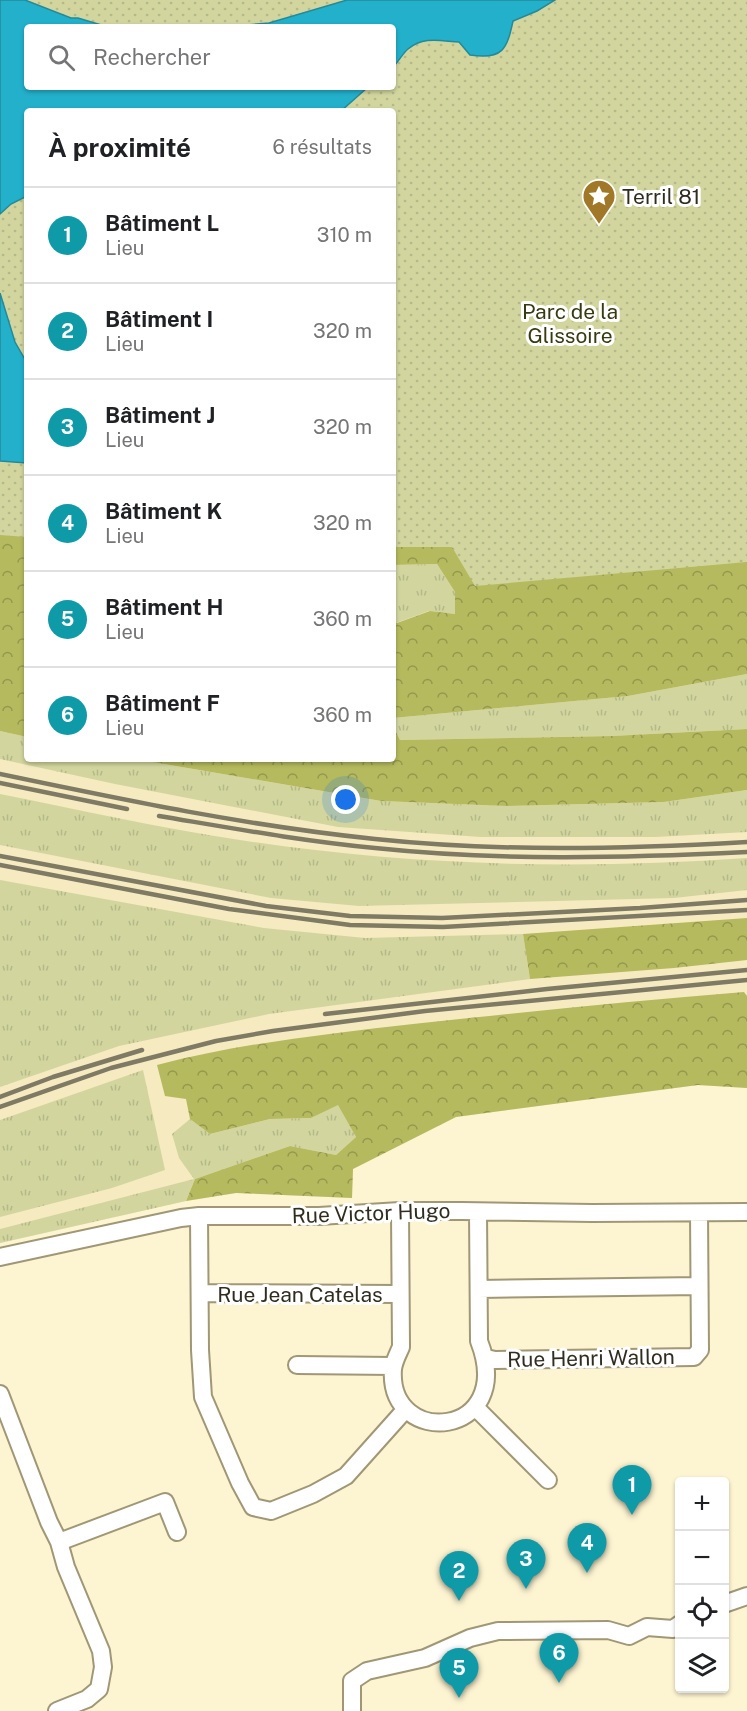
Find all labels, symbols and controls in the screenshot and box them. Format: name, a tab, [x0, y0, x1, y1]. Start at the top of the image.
search box	[24, 24, 396, 90]
icon: search	[45, 41, 78, 74]
text: Rechercher	[93, 44, 211, 70]
text: À proximité	[48, 132, 191, 163]
text: 6 résultats	[272, 135, 372, 159]
place icon: Terril 81	[581, 178, 617, 225]
place label: Terril 81	[622, 184, 700, 209]
text: Bâtiment L	[105, 210, 219, 236]
text: 1	[63, 223, 72, 247]
text: 310 m	[317, 223, 372, 247]
text: Lieu	[105, 236, 144, 260]
park label: Parc de la Glissoire	[522, 299, 618, 348]
text: Bâtiment I	[105, 306, 213, 332]
text: 2	[61, 319, 74, 343]
text: 320 m	[313, 319, 372, 343]
text: Lieu	[105, 332, 144, 356]
text: Bâtiment J	[105, 402, 215, 428]
text: 3	[61, 415, 74, 439]
text: 320 m	[313, 415, 372, 439]
text: Lieu	[105, 428, 144, 452]
text: Bâtiment K	[105, 498, 222, 524]
text: 4	[61, 511, 74, 535]
text: 320 m	[313, 511, 372, 535]
text: Lieu	[105, 524, 144, 548]
text: Bâtiment H	[105, 594, 223, 620]
text: 5	[61, 607, 74, 631]
text: 360 m	[313, 607, 372, 631]
text: Lieu	[105, 620, 144, 644]
text: Bâtiment F	[105, 690, 220, 716]
text: 6	[61, 703, 74, 727]
text: 360 m	[313, 703, 372, 727]
text: Lieu	[105, 716, 144, 740]
your location	[331, 785, 360, 814]
street label: Rue Victor Hugo	[291, 1198, 451, 1228]
street label: Rue Jean Catelas	[217, 1282, 383, 1307]
street label: Rue Henri Wallon	[507, 1344, 675, 1372]
pin: 1	[612, 1466, 652, 1515]
map controls	[675, 1477, 729, 1693]
button: +	[675, 1477, 729, 1531]
pin: 4	[568, 1524, 606, 1573]
button: −	[675, 1531, 729, 1585]
pin: 3	[506, 1540, 546, 1589]
pin: 2	[440, 1552, 478, 1601]
button: locate	[675, 1585, 729, 1639]
pin: 6	[540, 1634, 578, 1683]
button: layers	[675, 1639, 729, 1693]
pin: 5	[440, 1648, 478, 1698]

